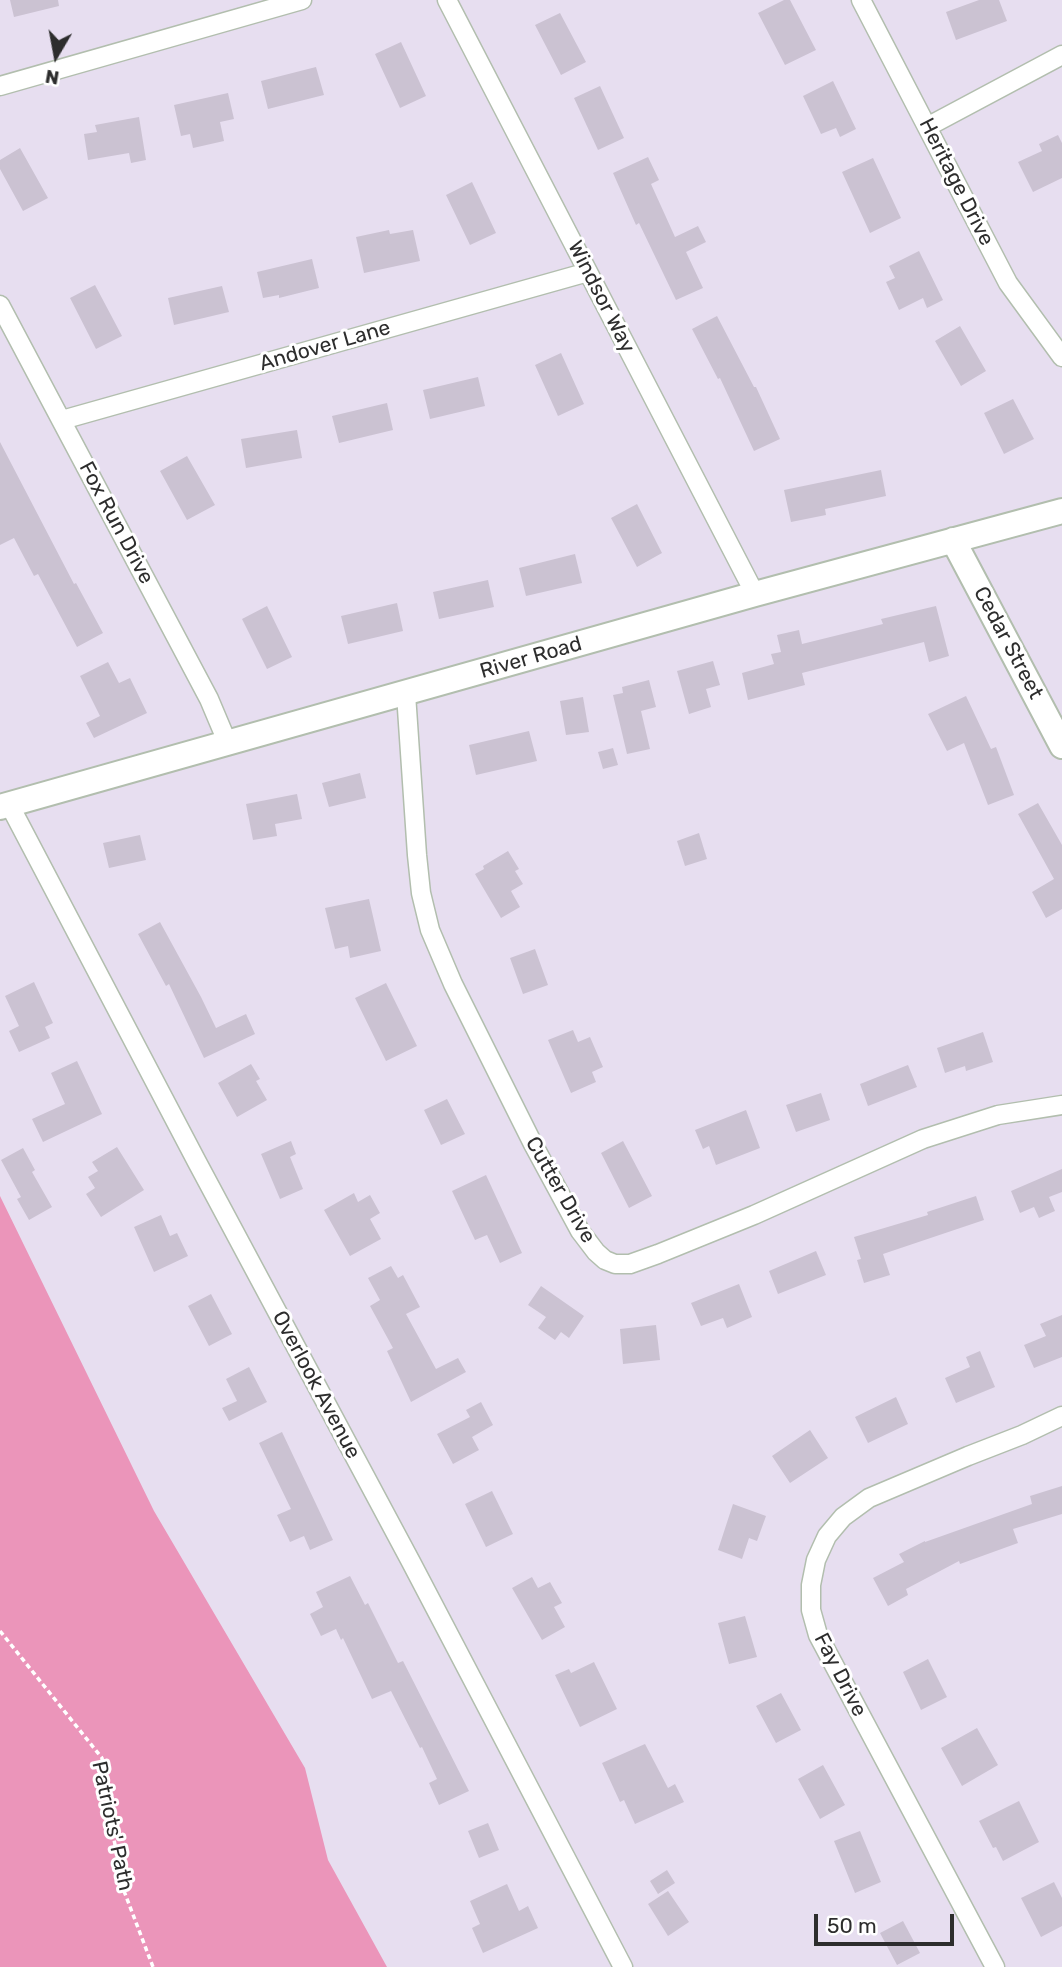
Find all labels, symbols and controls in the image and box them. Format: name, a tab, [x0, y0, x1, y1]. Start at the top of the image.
north arrow	[21, 21, 91, 91]
text: N	[44, 65, 61, 90]
street label: Heritage Drive	[913, 114, 999, 250]
street label: Windsor Way	[562, 237, 640, 357]
street label: Andover Lane	[257, 315, 393, 377]
street label: Fox Run Drive	[73, 457, 159, 589]
street label: Cedar Street	[968, 582, 1048, 704]
street label: River Road	[477, 631, 585, 685]
street label: Cutter Drive	[519, 1132, 601, 1248]
street label: Overlook Avenue	[266, 1307, 366, 1463]
street label: Fay Drive	[808, 1629, 872, 1721]
street label: Patriots' Path	[86, 1759, 138, 1893]
scale bar	[817, 1900, 957, 1944]
text: 50 m	[827, 1913, 877, 1938]

